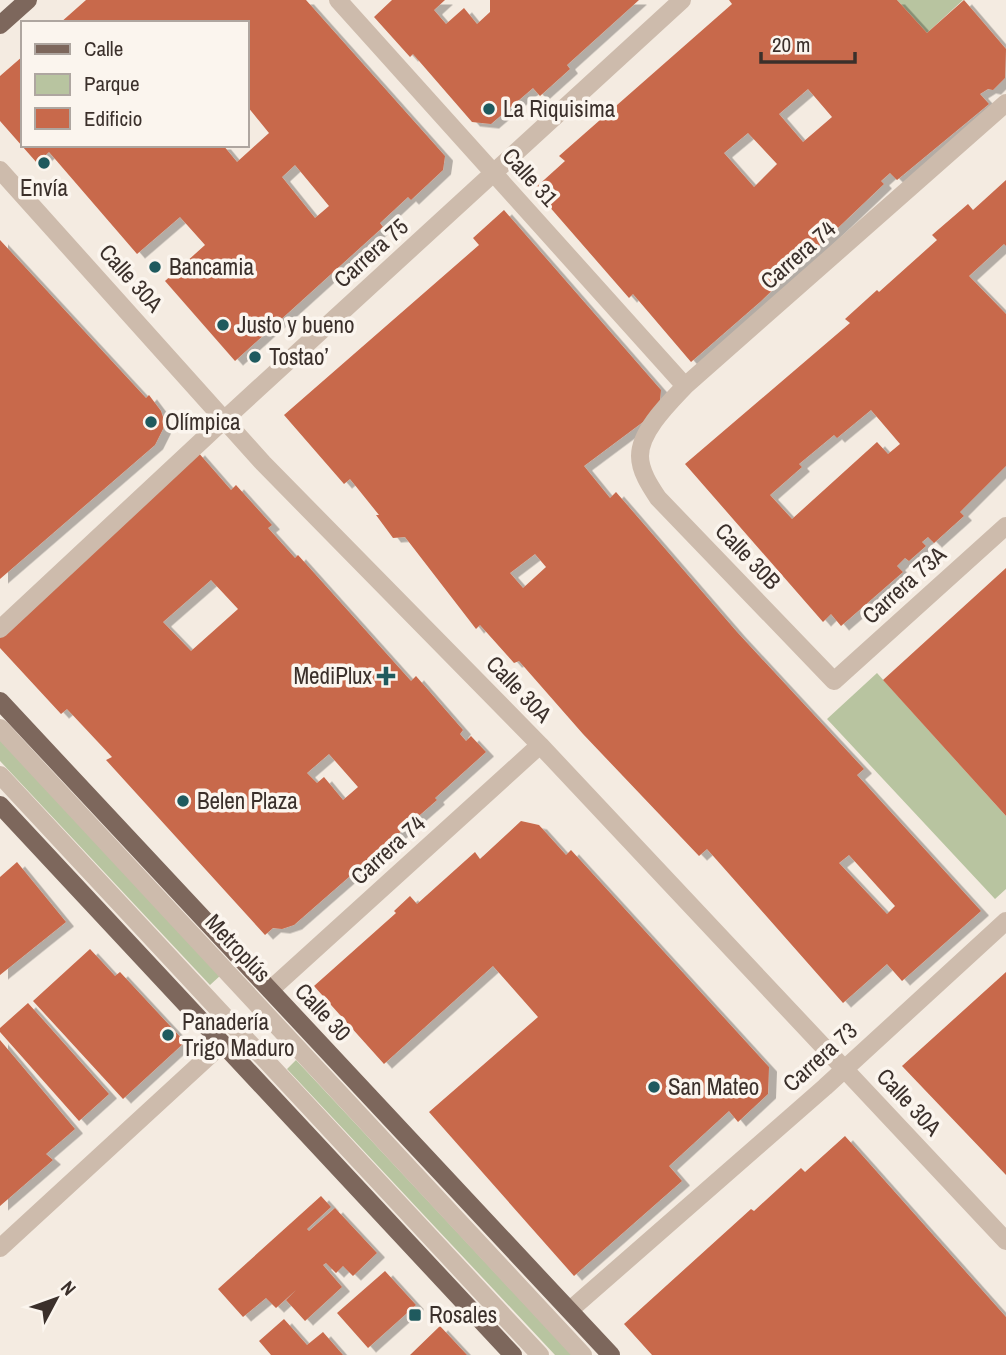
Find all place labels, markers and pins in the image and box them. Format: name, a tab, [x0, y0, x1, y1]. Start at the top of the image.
place label: La Riquisima	[503, 93, 616, 124]
marker: La Riquisima	[481, 101, 497, 117]
marker: Envía	[36, 155, 52, 171]
place label: Envía	[20, 172, 69, 203]
place label: Bancamia	[169, 251, 254, 282]
marker: Bancamia	[147, 259, 163, 275]
place label: Justo y bueno	[237, 309, 354, 340]
marker: Justo y bueno	[215, 317, 231, 333]
place label: Tostao’	[269, 341, 329, 372]
marker: Tostao’	[247, 349, 263, 365]
place label: Olímpica	[165, 406, 241, 437]
marker: Olímpica	[143, 414, 159, 430]
place label: MediPlux	[293, 660, 373, 691]
marker: MediPlux	[378, 668, 394, 684]
place label: Belen Plaza	[197, 785, 298, 816]
marker: Belen Plaza	[175, 793, 191, 809]
place label: Panadería Trigo Maduro	[182, 1006, 295, 1063]
marker: Panadería Trigo Maduro	[160, 1027, 176, 1043]
place label: San Mateo	[668, 1071, 759, 1102]
marker: San Mateo	[646, 1079, 662, 1095]
place label: Rosales	[429, 1299, 497, 1330]
marker: Rosales	[407, 1307, 423, 1323]

